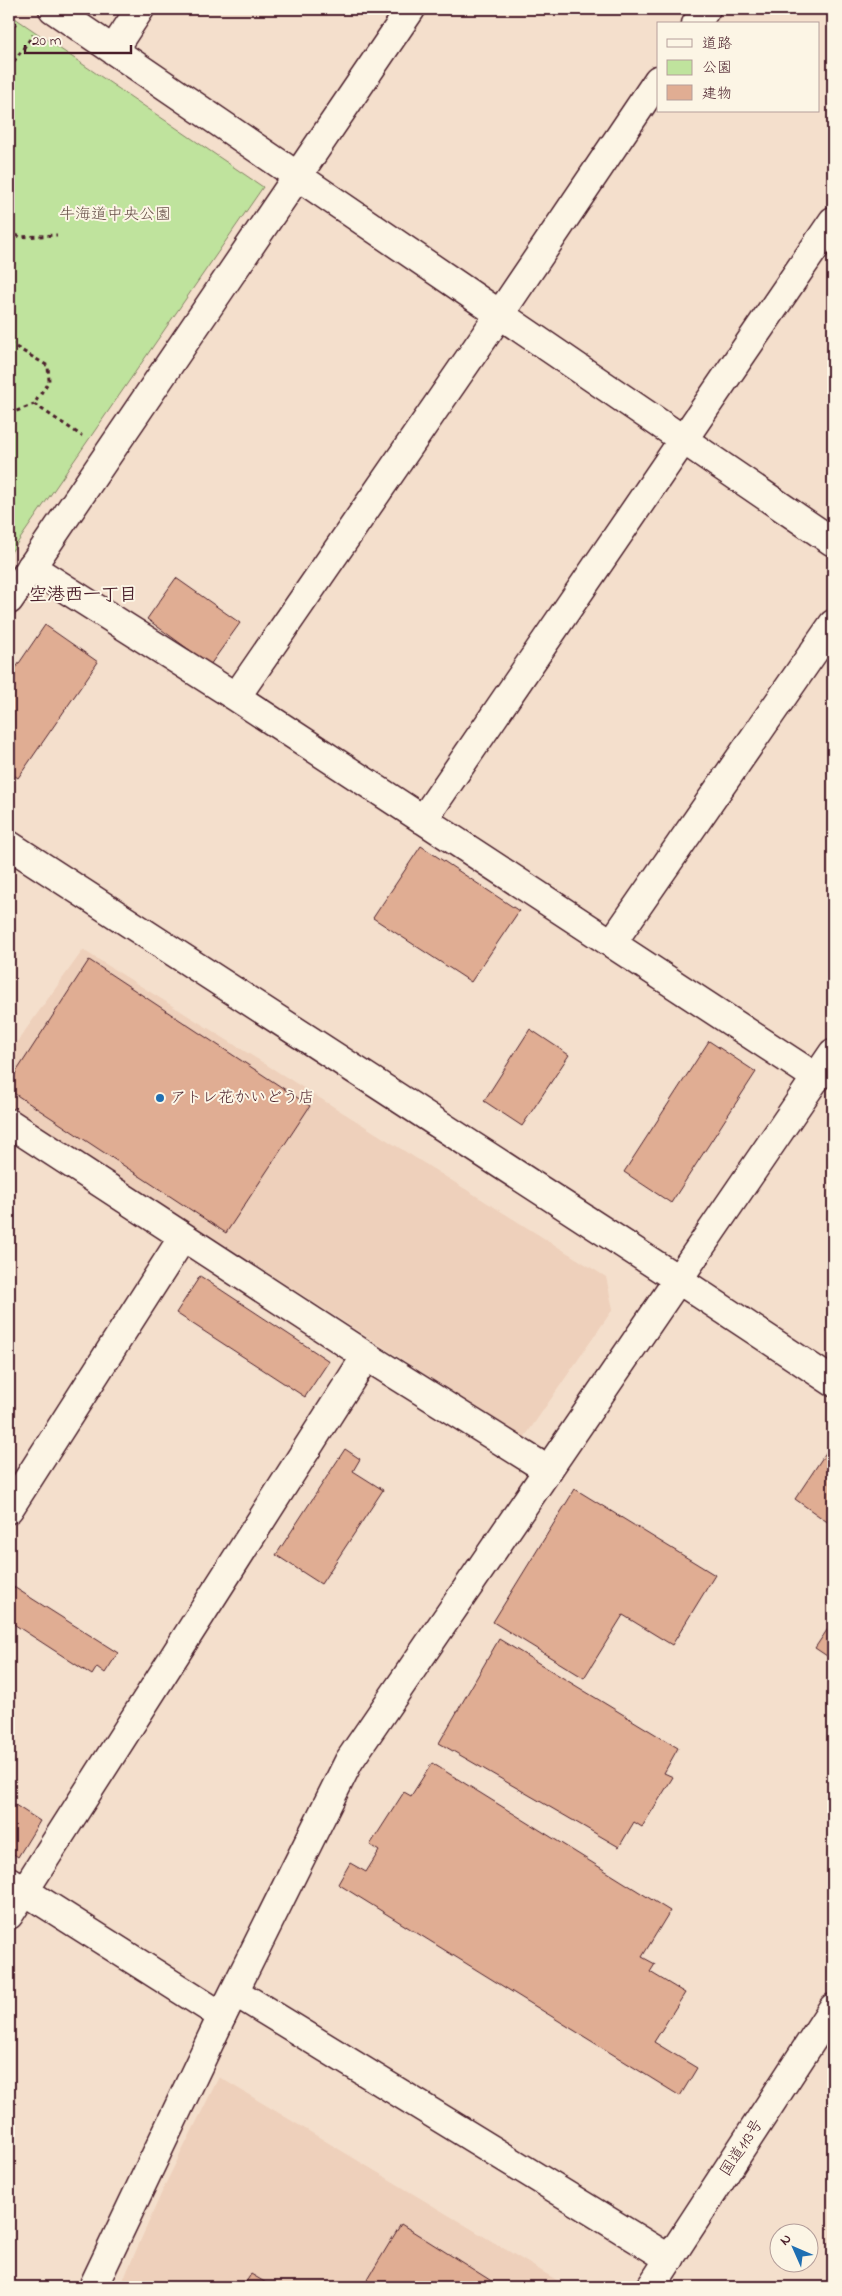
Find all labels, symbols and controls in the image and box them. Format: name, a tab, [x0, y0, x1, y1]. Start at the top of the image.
scale bar	[25, 22, 131, 54]
legend	[657, 22, 820, 112]
text: 20 m	[32, 30, 62, 52]
text: 道路	[702, 33, 732, 55]
text: 公園	[702, 57, 732, 79]
text: 建物	[702, 83, 732, 105]
park label: 牛海道中央公園	[59, 203, 171, 227]
district label: 空港西一丁目	[29, 583, 137, 609]
place label: アトレ花かいどう店	[170, 1086, 314, 1110]
marker: アトレ花かいどう店	[154, 1092, 166, 1104]
street label: 国道113号	[714, 2114, 770, 2182]
north arrow	[770, 2224, 820, 2274]
text: N	[775, 2229, 797, 2251]

